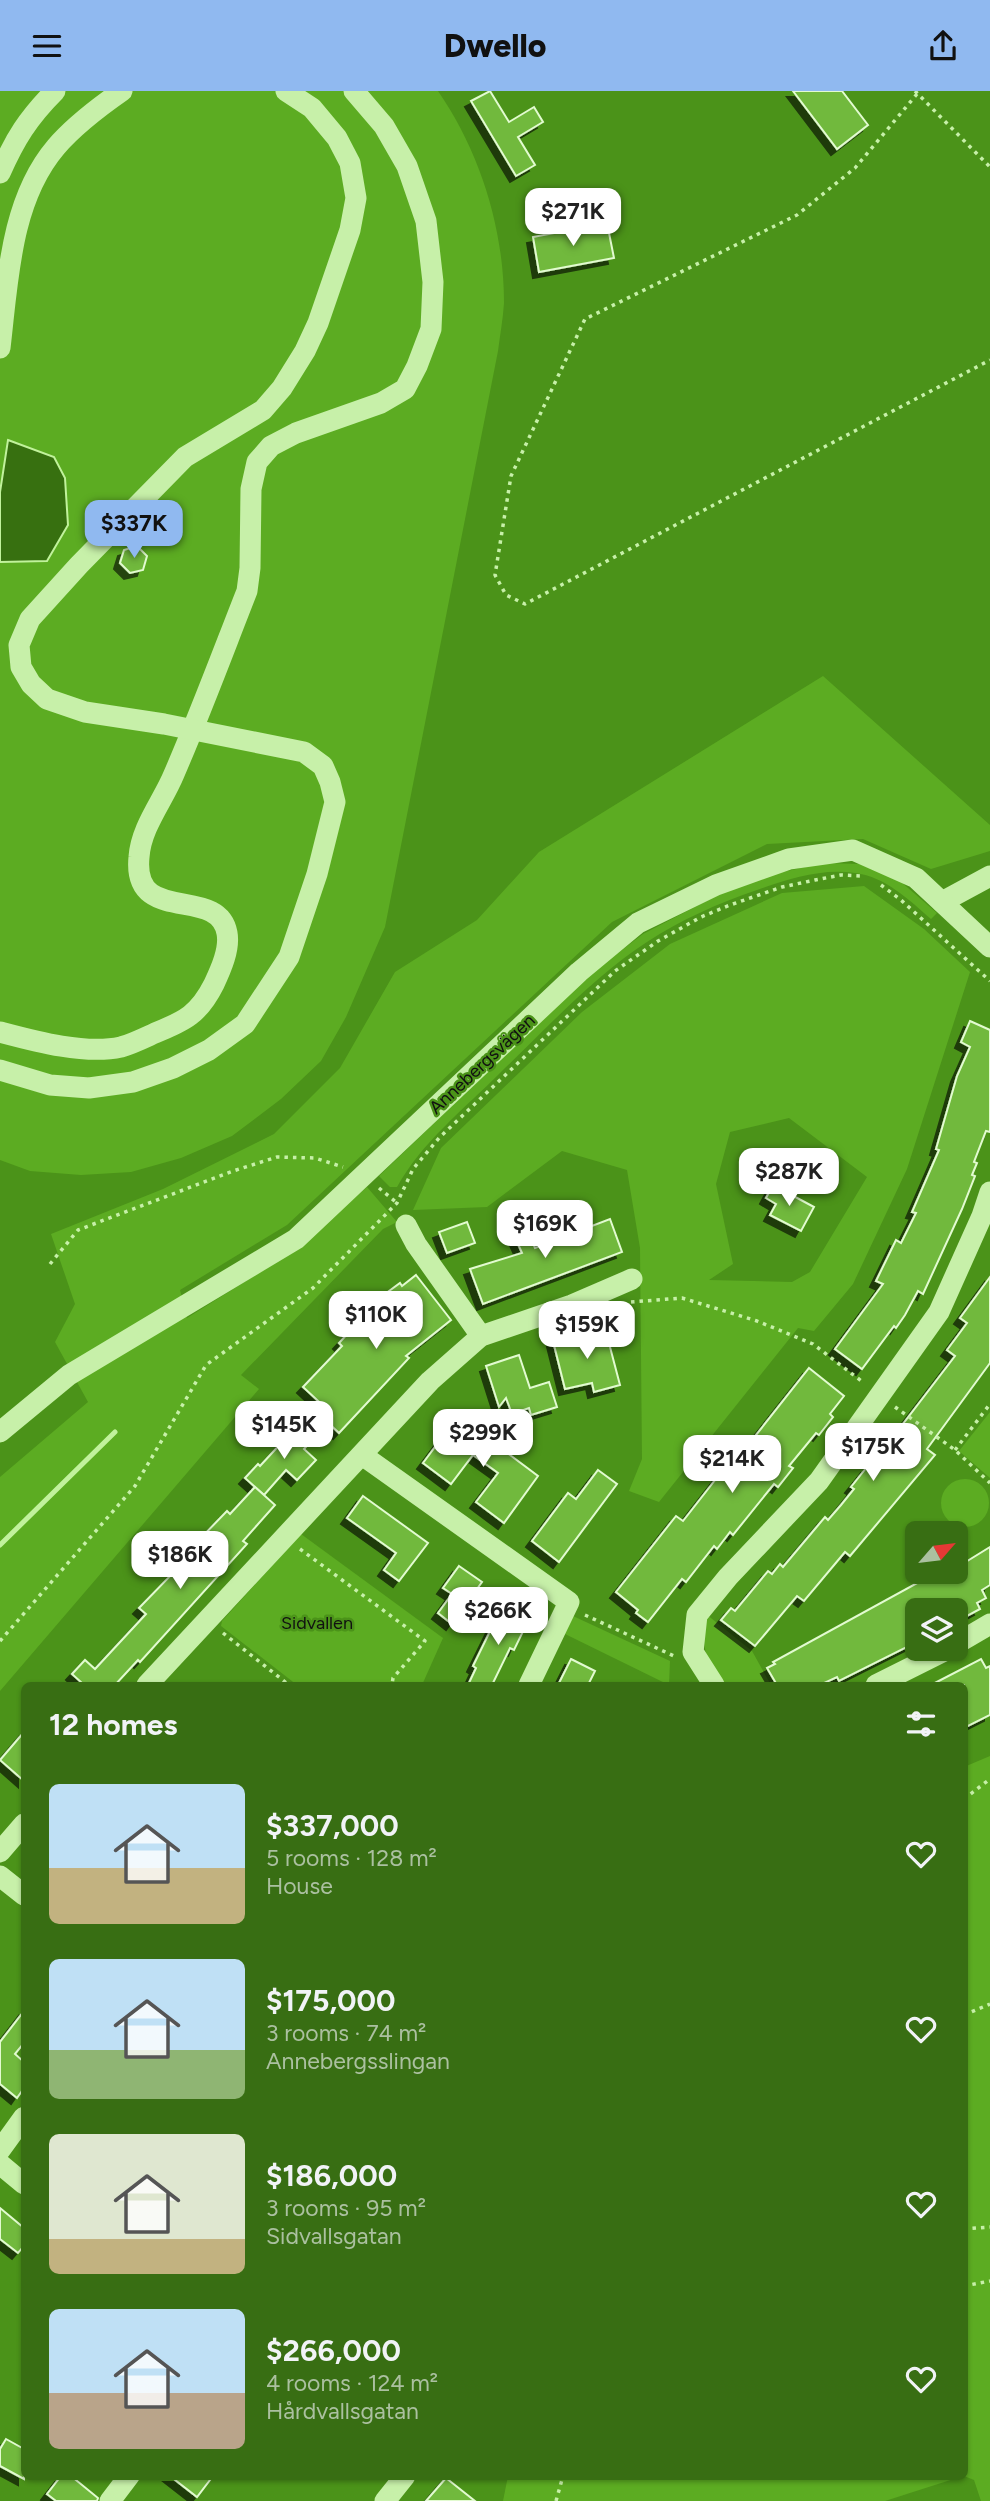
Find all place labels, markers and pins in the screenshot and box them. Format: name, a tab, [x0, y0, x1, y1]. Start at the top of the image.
pin: $271K	[524, 188, 622, 248]
pin: $337K	[85, 501, 183, 560]
pin: $287K	[740, 1149, 838, 1208]
pin: $169K	[496, 1201, 594, 1260]
pin: $110K	[327, 1291, 425, 1351]
pin: $159K	[538, 1301, 636, 1361]
pin: $145K	[235, 1401, 333, 1461]
pin: $299K	[434, 1409, 532, 1469]
pin: $175K	[824, 1423, 922, 1483]
pin: $214K	[683, 1435, 781, 1495]
pin: $186K	[131, 1531, 229, 1591]
pin: $266K	[449, 1587, 547, 1647]

